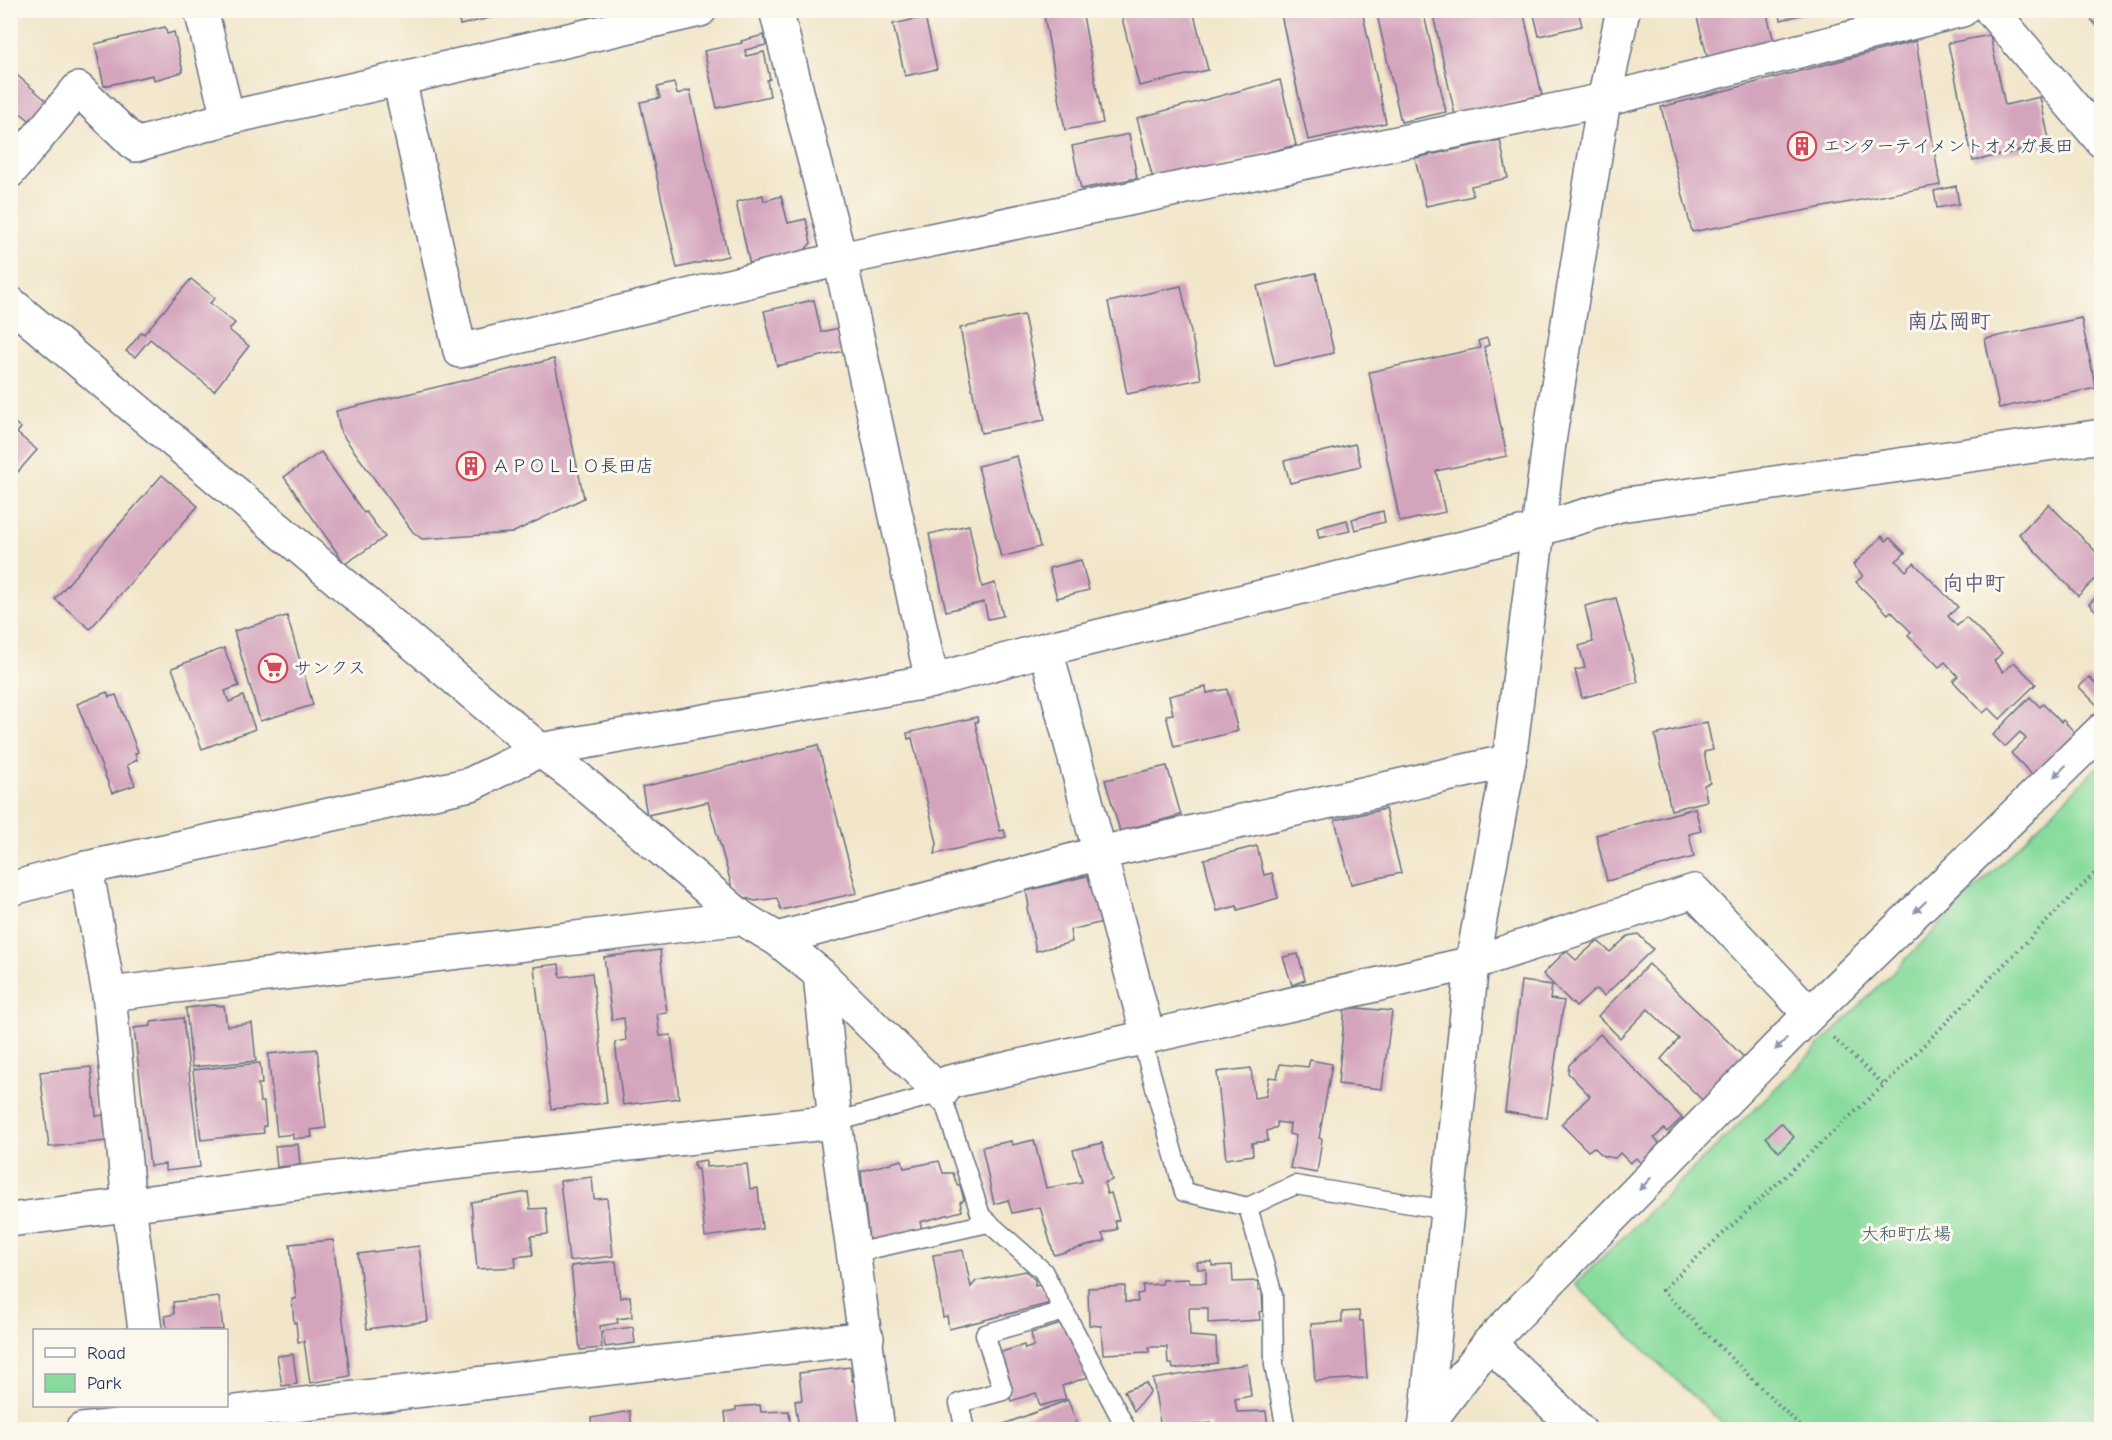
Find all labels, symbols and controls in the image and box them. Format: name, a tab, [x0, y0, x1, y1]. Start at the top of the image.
building icon: エンターテイメントオメガ長田	[1786, 130, 1818, 162]
place label: エンターテイメントオメガ長田	[1823, 136, 2073, 157]
district label: 南広岡町	[1907, 309, 1991, 333]
building icon: ＡＰＯＬＬＯ長田店	[455, 450, 487, 482]
place label: ＡＰＯＬＬＯ長田店	[492, 456, 654, 477]
district label: 向中町	[1943, 571, 2006, 595]
supermarket icon: サンクス	[257, 652, 289, 684]
place label: サンクス	[294, 658, 366, 679]
one-way arrow	[2052, 764, 2067, 778]
one-way arrow	[1913, 900, 1928, 914]
one-way arrow	[1775, 1037, 1789, 1051]
one-way arrow	[1639, 1176, 1653, 1190]
park label: 大和町広場	[1861, 1224, 1951, 1245]
legend	[33, 1329, 228, 1407]
text: Road	[87, 1343, 126, 1364]
text: Park	[87, 1373, 122, 1394]

